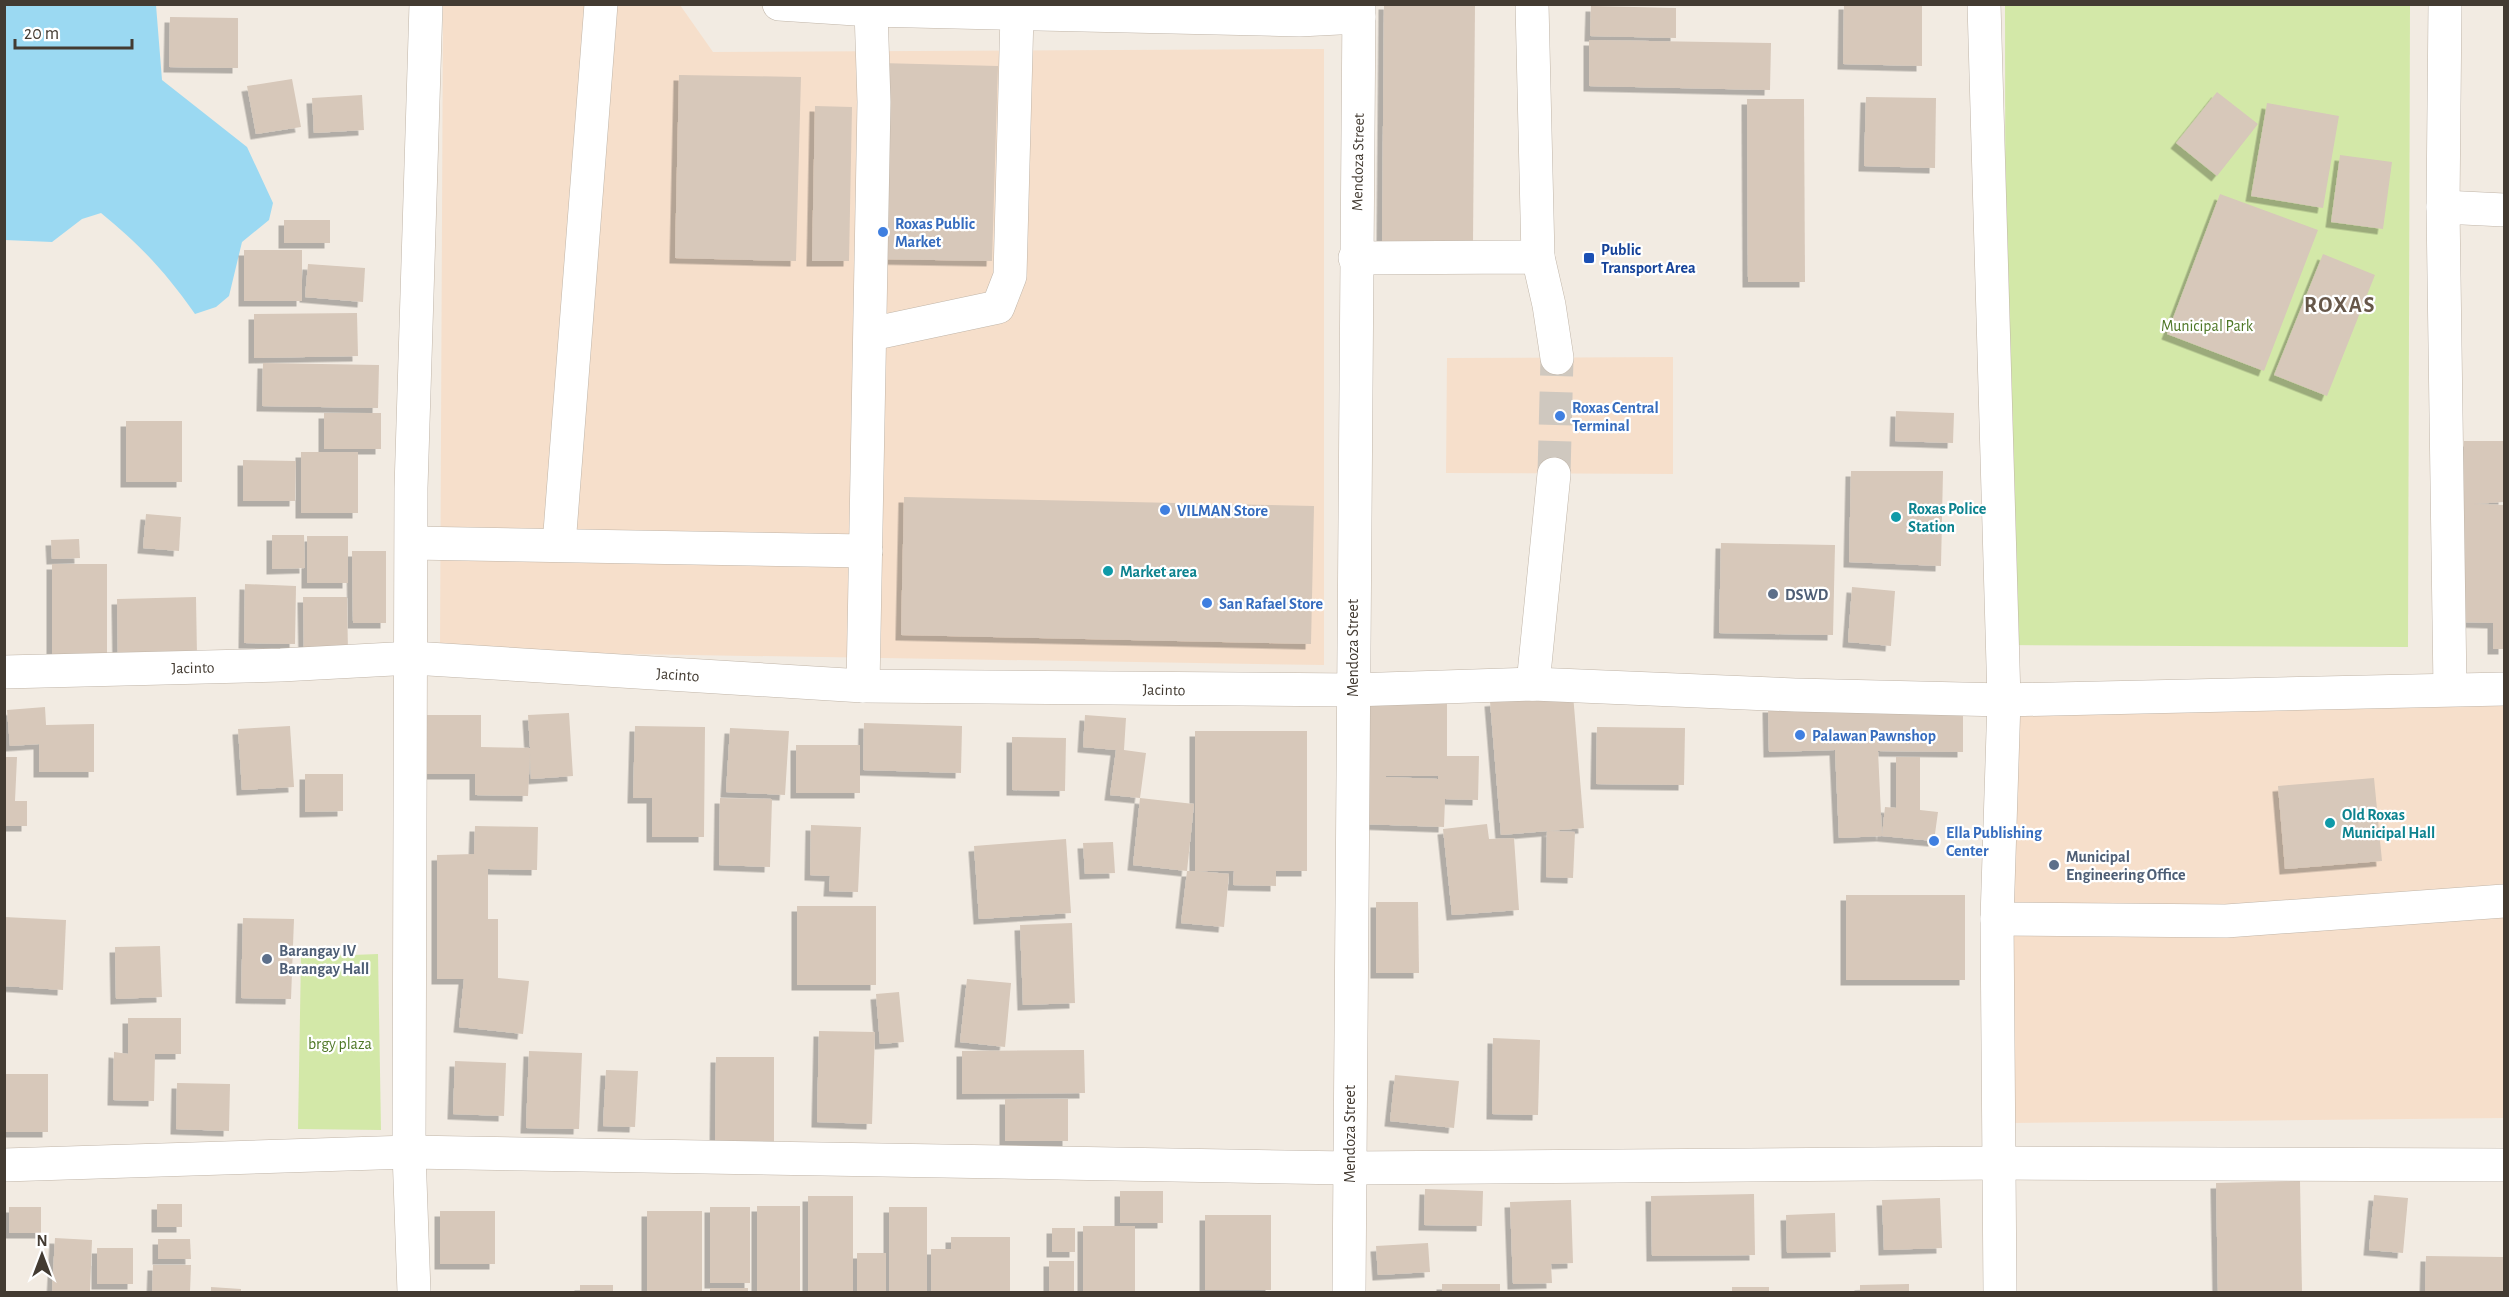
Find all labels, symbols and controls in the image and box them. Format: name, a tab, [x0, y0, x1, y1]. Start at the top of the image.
scale bar	[15, 12, 132, 50]
text: 20 m	[24, 25, 59, 43]
street label: Mendoza Street	[1349, 113, 1367, 211]
place label: Roxas Public Market	[895, 216, 975, 250]
marker: Roxas Public Market	[876, 225, 890, 239]
place label: Public Transport Area	[1601, 242, 1696, 276]
marker: Public Transport Area	[1582, 251, 1596, 265]
district label: ROXAS	[2304, 294, 2376, 316]
park label: Municipal Park	[2161, 318, 2254, 334]
place label: Roxas Central Terminal	[1572, 400, 1659, 434]
marker: Roxas Central Terminal	[1553, 409, 1567, 423]
place label: Roxas Police Station	[1908, 501, 1987, 535]
marker: VILMAN Store	[1158, 503, 1172, 517]
place label: VILMAN Store	[1177, 503, 1269, 519]
marker: Roxas Police Station	[1889, 510, 1903, 524]
marker: Market area	[1101, 564, 1115, 578]
place label: Market area	[1120, 564, 1197, 580]
marker: DSWD	[1766, 587, 1780, 601]
place label: DSWD	[1785, 587, 1829, 603]
marker: San Rafael Store	[1200, 596, 1214, 610]
place label: San Rafael Store	[1219, 596, 1324, 612]
street label: Mendoza Street	[1345, 599, 1361, 697]
street label: Jacinto	[171, 660, 215, 676]
street label: Jacinto	[656, 666, 700, 684]
street label: Jacinto	[1142, 682, 1186, 698]
marker: Palawan Pawnshop	[1793, 728, 1807, 742]
place label: Palawan Pawnshop	[1812, 728, 1936, 744]
place label: Old Roxas Municipal Hall	[2342, 807, 2435, 841]
marker: Old Roxas Municipal Hall	[2323, 816, 2337, 830]
place label: Ella Publishing Center	[1946, 825, 2043, 859]
marker: Ella Publishing Center	[1927, 834, 1941, 848]
place label: Municipal Engineering Office	[2066, 849, 2186, 883]
marker: Municipal Engineering Office	[2047, 858, 2061, 872]
place label: Barangay IV Barangay Hall	[279, 943, 369, 978]
marker: Barangay IV Barangay Hall	[260, 952, 274, 966]
park label: brgy plaza	[308, 1036, 372, 1053]
street label: Mendoza Street	[1342, 1085, 1358, 1183]
north arrow	[12, 1225, 72, 1285]
text: N	[36, 1233, 48, 1249]

